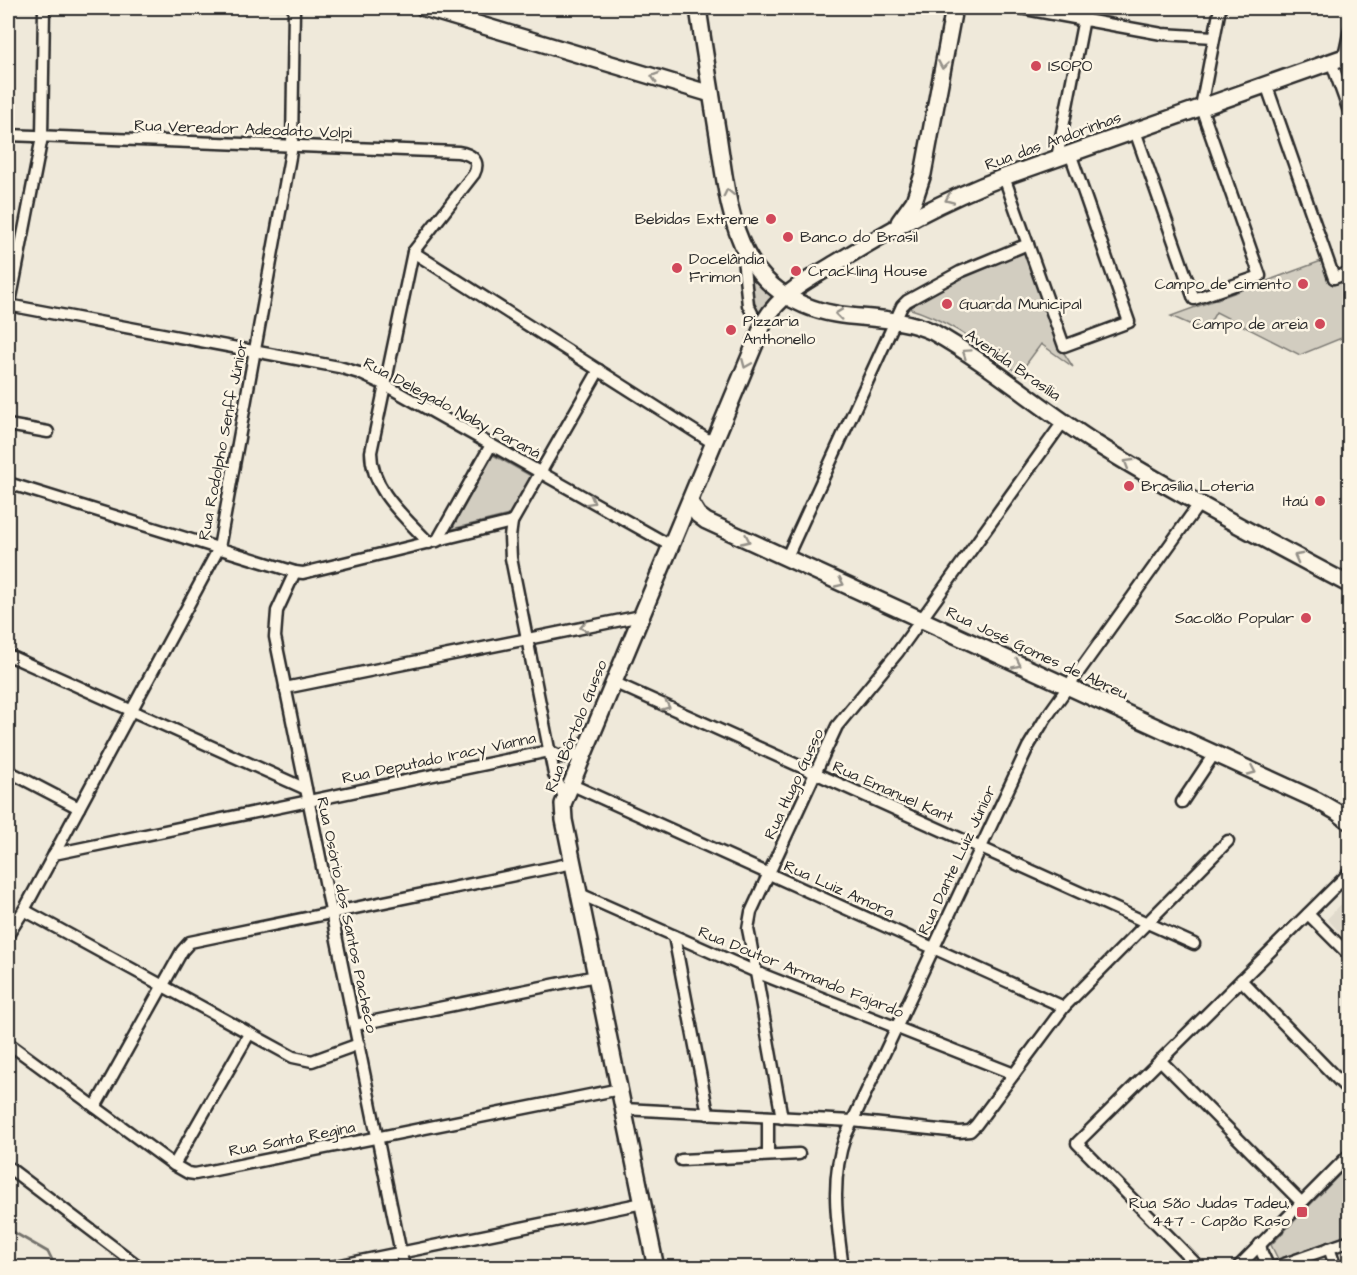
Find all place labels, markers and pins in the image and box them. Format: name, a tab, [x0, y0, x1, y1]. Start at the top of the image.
place label: ISOPO	[1048, 55, 1093, 77]
marker: ISOPO	[1029, 59, 1043, 73]
place label: Bebidas Extreme	[635, 208, 759, 230]
marker: Bebidas Extreme	[764, 212, 778, 226]
place label: Banco do Brasil	[800, 226, 918, 248]
marker: Banco do Brasil	[781, 230, 795, 244]
place label: Docelândia Frimon	[689, 248, 765, 288]
place label: Crackling House	[808, 260, 928, 283]
marker: Docelândia Frimon	[670, 261, 684, 275]
marker: Crackling House	[789, 264, 803, 278]
place label: Campo de cimento	[1154, 273, 1291, 295]
marker: Campo de cimento	[1296, 277, 1310, 291]
place label: Guarda Municipal	[959, 293, 1082, 315]
marker: Guarda Municipal	[940, 297, 954, 311]
place label: Pizzaria Anthonello	[743, 310, 815, 350]
place label: Campo de areia	[1192, 313, 1308, 335]
marker: Campo de areia	[1313, 317, 1327, 331]
marker: Pizzaria Anthonello	[724, 323, 738, 337]
place label: Brasília Loteria	[1141, 475, 1254, 497]
marker: Brasília Loteria	[1122, 479, 1136, 493]
place label: Itaú	[1283, 490, 1308, 512]
marker: Itaú	[1313, 494, 1327, 508]
place label: Sacolão Popular	[1175, 607, 1294, 629]
marker: Sacolão Popular	[1299, 611, 1313, 625]
place label: Rua São Judas Tadeu, 447 - Capão Raso	[1129, 1192, 1290, 1232]
marker: Rua São Judas Tadeu, 447 - Capão Raso	[1295, 1205, 1309, 1219]

